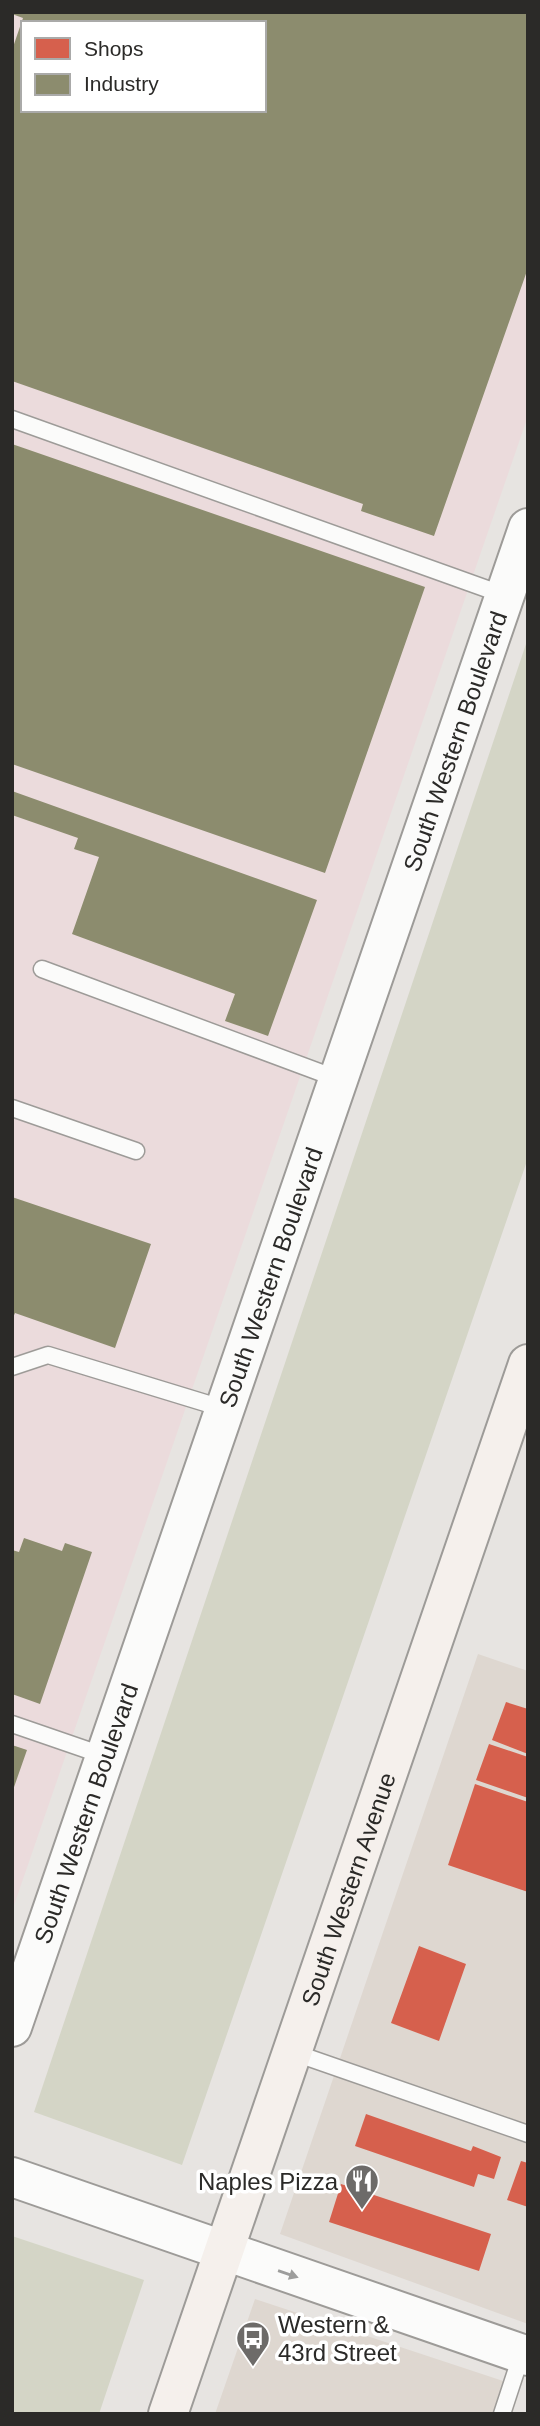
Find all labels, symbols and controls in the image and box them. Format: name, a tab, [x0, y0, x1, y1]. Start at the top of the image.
legend	[21, 21, 266, 112]
text: Shops	[84, 37, 144, 60]
text: Industry	[84, 72, 159, 95]
street label: South Western Boulevard	[397, 607, 512, 875]
street label: South Western Boulevard	[213, 1144, 327, 1411]
street label: South Western Boulevard	[28, 1680, 143, 1947]
street label: South Western Avenue	[296, 1769, 400, 2009]
restaurant icon: Naples Pizza	[343, 2162, 381, 2211]
place label: Naples Pizza	[198, 2168, 339, 2195]
one-way arrow	[278, 2269, 299, 2280]
place label: Western & 43rd Street	[278, 2311, 397, 2366]
bus stop icon: Western & 43rd Street	[234, 2319, 272, 2368]

